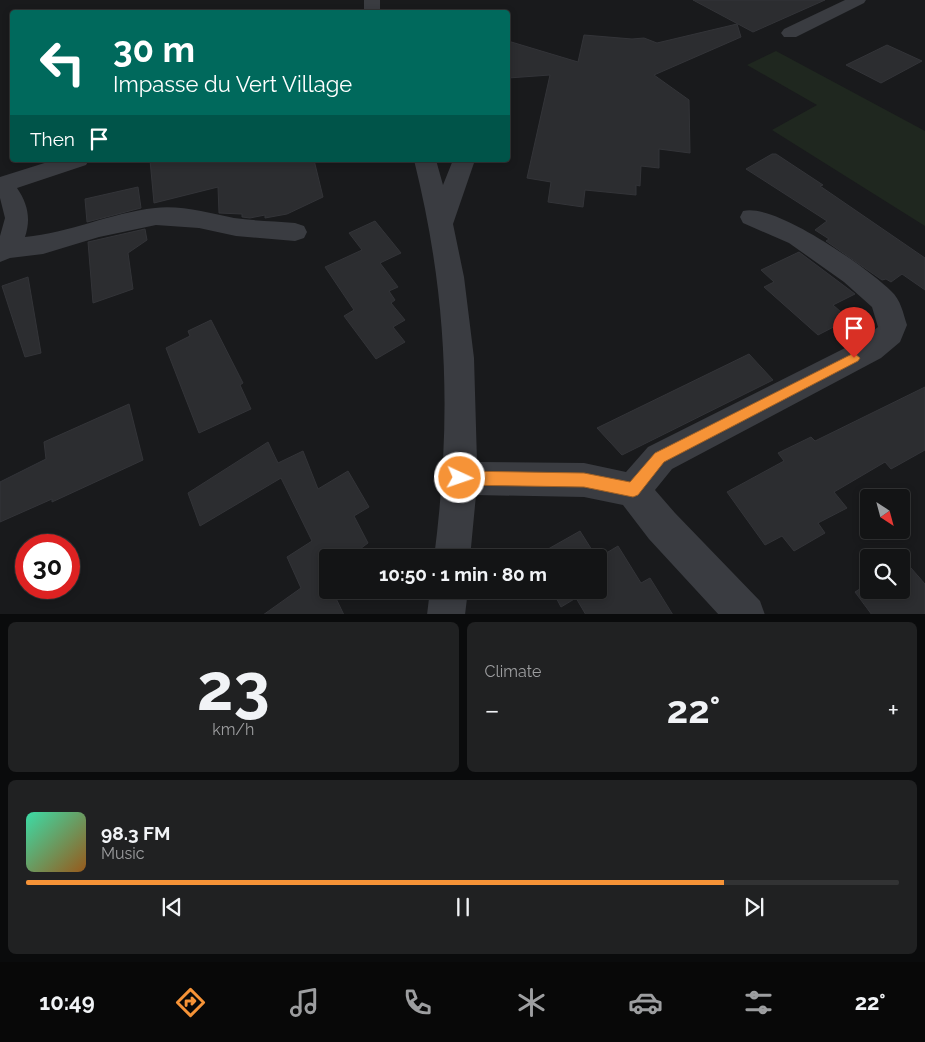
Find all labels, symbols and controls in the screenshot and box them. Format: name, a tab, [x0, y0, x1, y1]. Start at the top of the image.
text: 30 m	[113, 29, 195, 70]
icon: left	[30, 30, 95, 95]
text: Impasse du Vert Village	[113, 71, 352, 97]
icon: arrive	[85, 125, 113, 153]
text: Then	[30, 128, 75, 150]
pin	[833, 307, 875, 358]
icon: arrive	[840, 314, 868, 342]
position arrow	[433, 451, 485, 503]
north arrow	[860, 489, 910, 539]
map controls	[860, 489, 910, 599]
speed limit sign: 30	[15, 534, 80, 599]
button: search	[860, 549, 910, 599]
text: 10:50 · 1 min · 80 m	[379, 563, 547, 585]
text: 23	[197, 649, 270, 725]
text: Climate	[485, 662, 541, 681]
text: 22°	[667, 687, 720, 732]
text: −	[485, 694, 500, 727]
text: +	[887, 694, 899, 727]
text: km/h	[212, 720, 254, 739]
text: 98.3 FM	[101, 822, 170, 844]
text: Music	[101, 844, 145, 863]
icon: previous	[158, 893, 186, 921]
icon: pause	[449, 893, 477, 921]
icon: next	[740, 893, 768, 921]
icon: directions	[173, 985, 208, 1020]
icon: music	[287, 985, 322, 1020]
icon: phone	[400, 985, 435, 1020]
icon: climate	[514, 985, 549, 1020]
icon: car	[628, 985, 663, 1020]
icon: filters	[741, 985, 776, 1020]
text: 10:49	[39, 989, 95, 1015]
text: 22°	[855, 989, 886, 1015]

